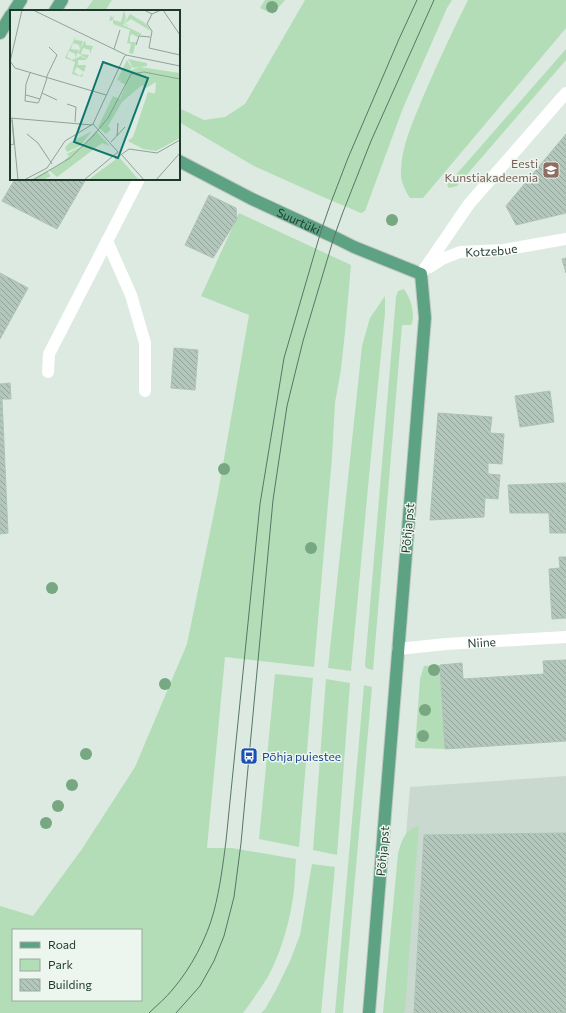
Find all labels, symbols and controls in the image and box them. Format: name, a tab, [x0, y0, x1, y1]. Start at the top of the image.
inset map	[10, 10, 180, 180]
place label: Eesti Kunstiakadeemia	[445, 156, 538, 184]
school or university icon: Eesti Kunstiakadeemia	[541, 160, 561, 180]
street label: Suurtüki	[275, 205, 323, 237]
street label: Kotzebue	[465, 241, 518, 259]
street label: Põhja pst	[398, 502, 416, 554]
street label: Niine	[467, 634, 496, 650]
bus stop icon: Põhja puiestee	[239, 746, 259, 766]
place label: Põhja puiestee	[262, 749, 341, 763]
street label: Põhja pst	[373, 825, 391, 877]
legend	[12, 929, 142, 1001]
text: Road	[48, 937, 76, 951]
text: Park	[48, 957, 74, 971]
text: Building	[48, 977, 92, 991]

